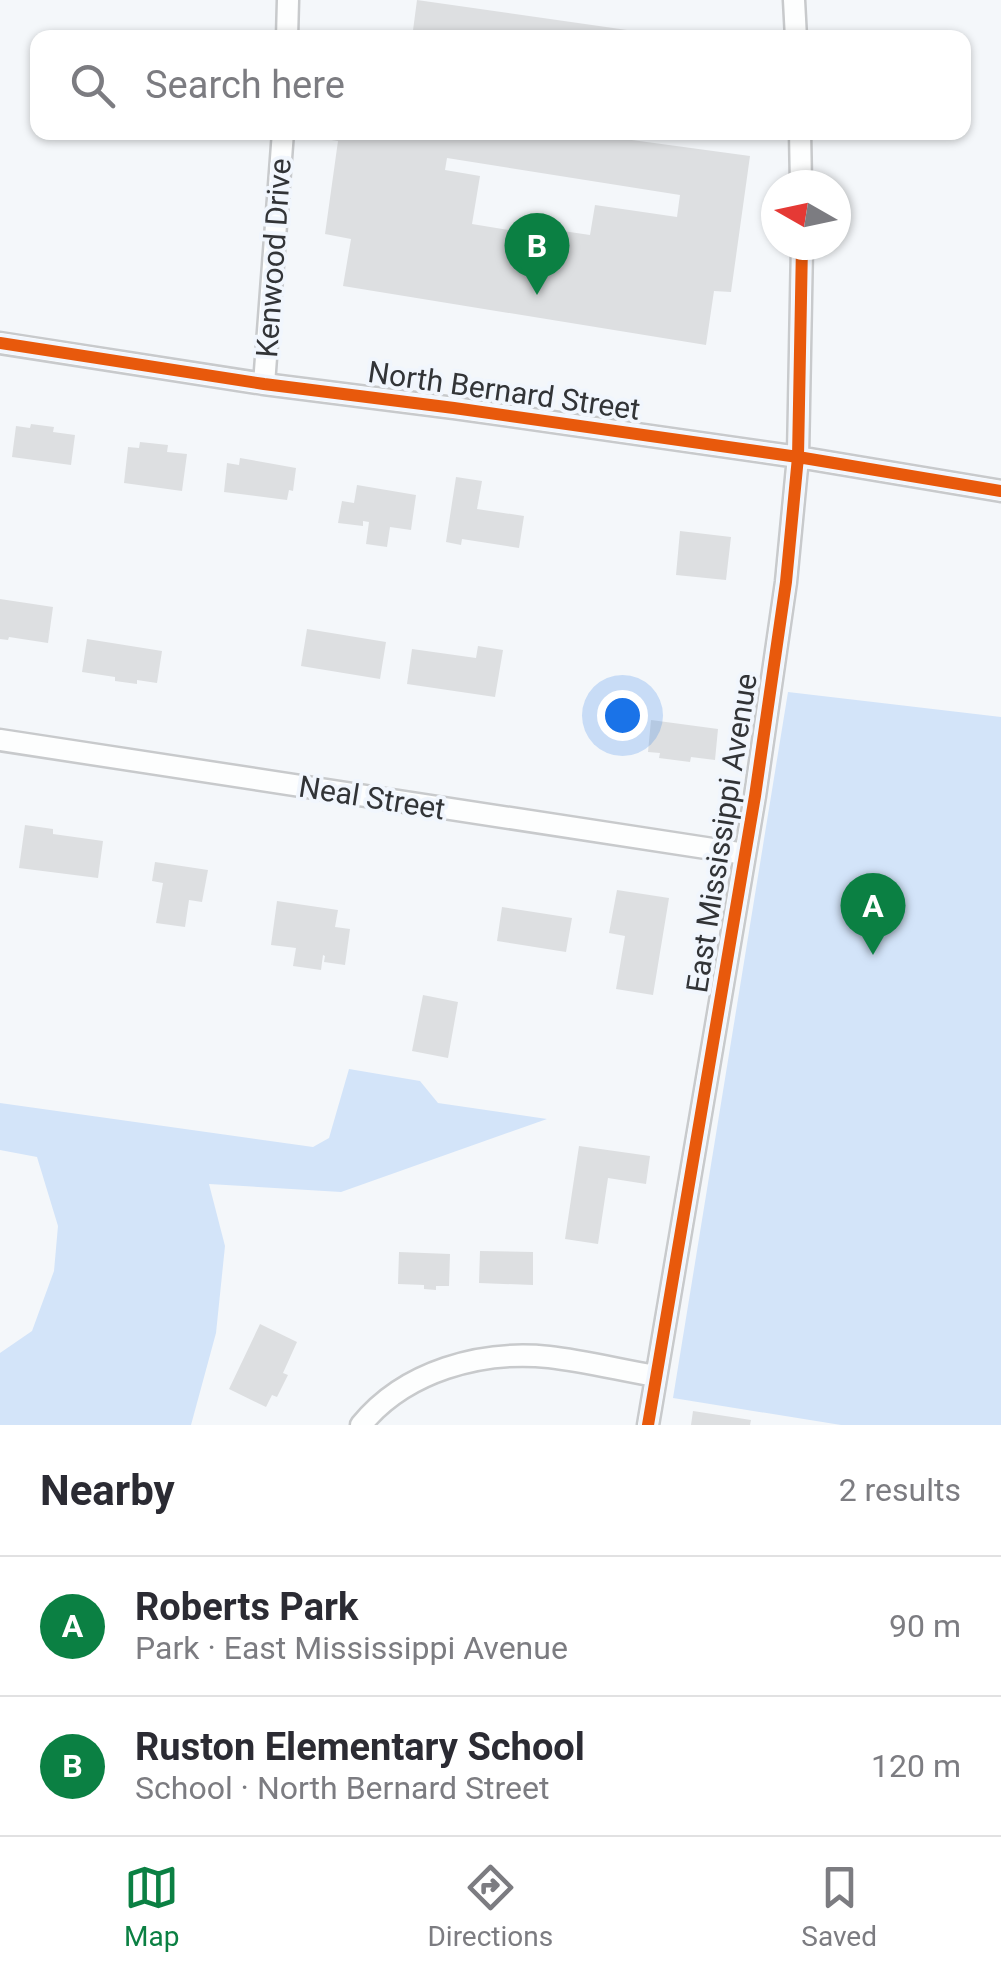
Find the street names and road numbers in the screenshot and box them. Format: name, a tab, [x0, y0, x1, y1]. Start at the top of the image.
street label: Kenwood Drive	[249, 157, 298, 359]
street label: North Bernard Street	[366, 354, 642, 427]
street label: East Mississippi Avenue	[679, 671, 764, 995]
street label: Neal Street	[296, 769, 448, 826]

